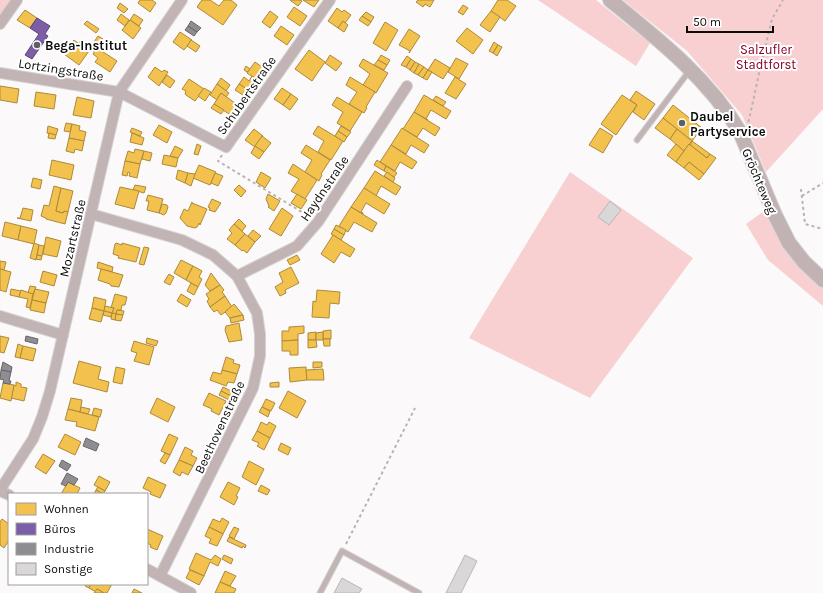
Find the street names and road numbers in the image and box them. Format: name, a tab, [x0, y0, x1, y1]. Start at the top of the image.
street label: Schubertstraße	[214, 53, 279, 137]
street label: Lortzingstraße	[17, 55, 105, 84]
street label: Gröchteweg	[739, 146, 780, 217]
street label: Haydnstraße	[297, 152, 352, 224]
street label: Mozartstraße	[56, 198, 89, 278]
street label: Beethovenstraße	[191, 378, 248, 476]

